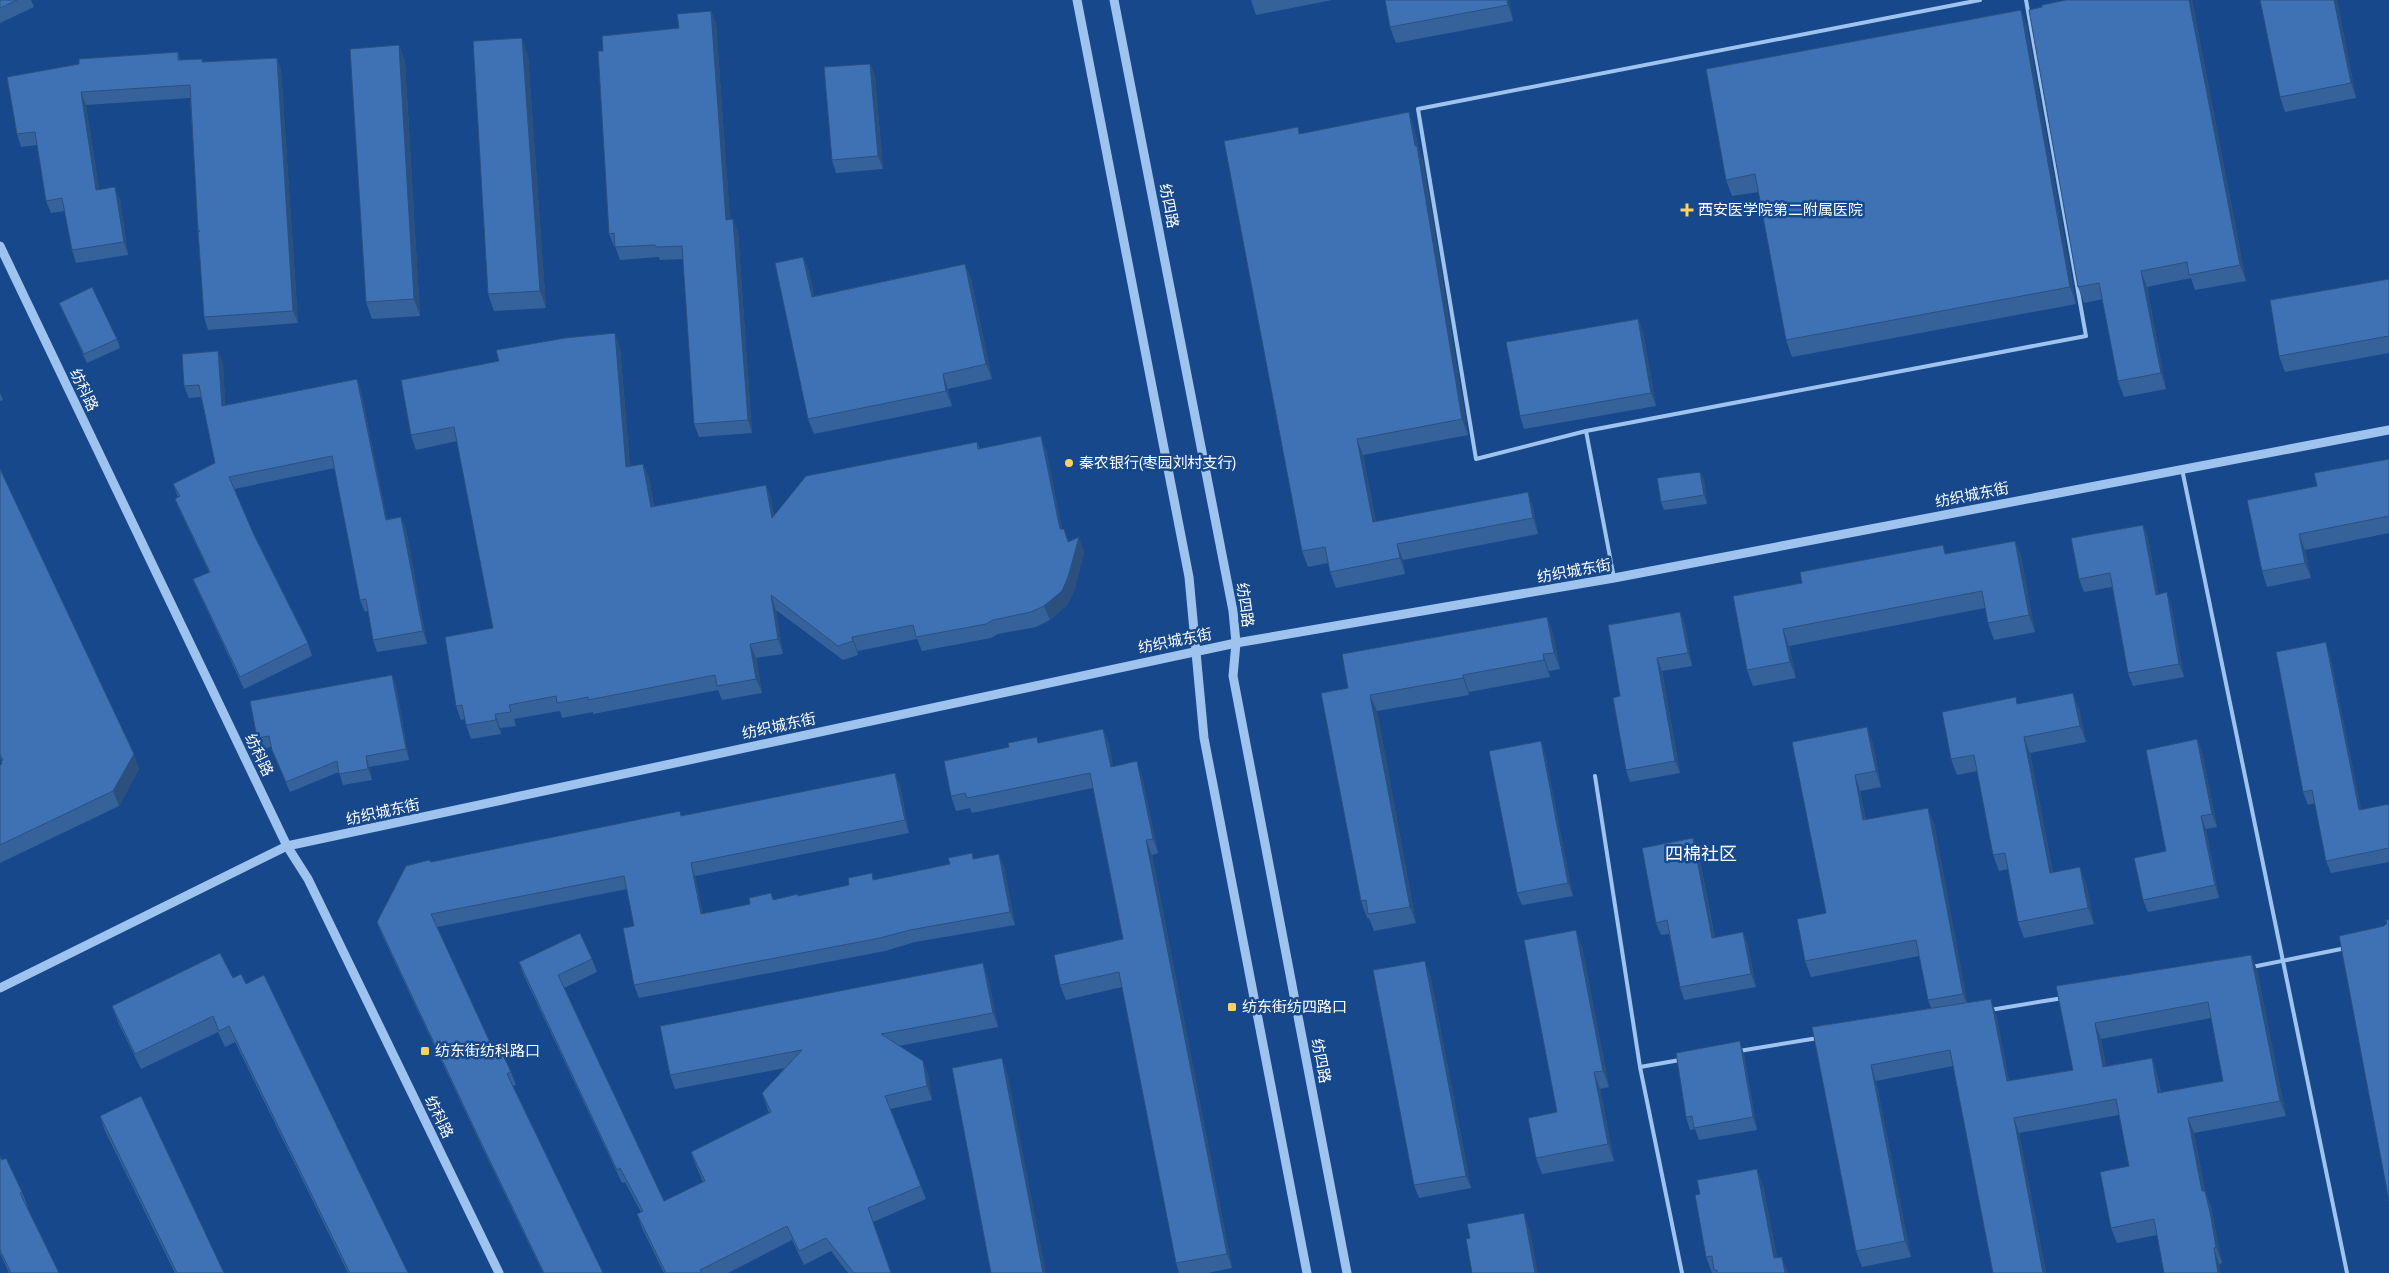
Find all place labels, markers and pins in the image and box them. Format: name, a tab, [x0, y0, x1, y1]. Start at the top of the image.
place label: 西安医学院第二附属医院	[1698, 201, 1863, 218]
marker: 西安医学院第二附属医院	[1680, 203, 1694, 217]
place label: 秦农银行(枣园刘村支行)	[1079, 454, 1236, 471]
marker: 秦农银行(枣园刘村支行)	[1063, 457, 1075, 469]
place label: 纺东街纺四路口	[1242, 998, 1347, 1015]
marker: 纺东街纺四路口	[1226, 1001, 1238, 1013]
place label: 纺东街纺科路口	[435, 1042, 540, 1059]
marker: 纺东街纺科路口	[419, 1045, 431, 1057]

